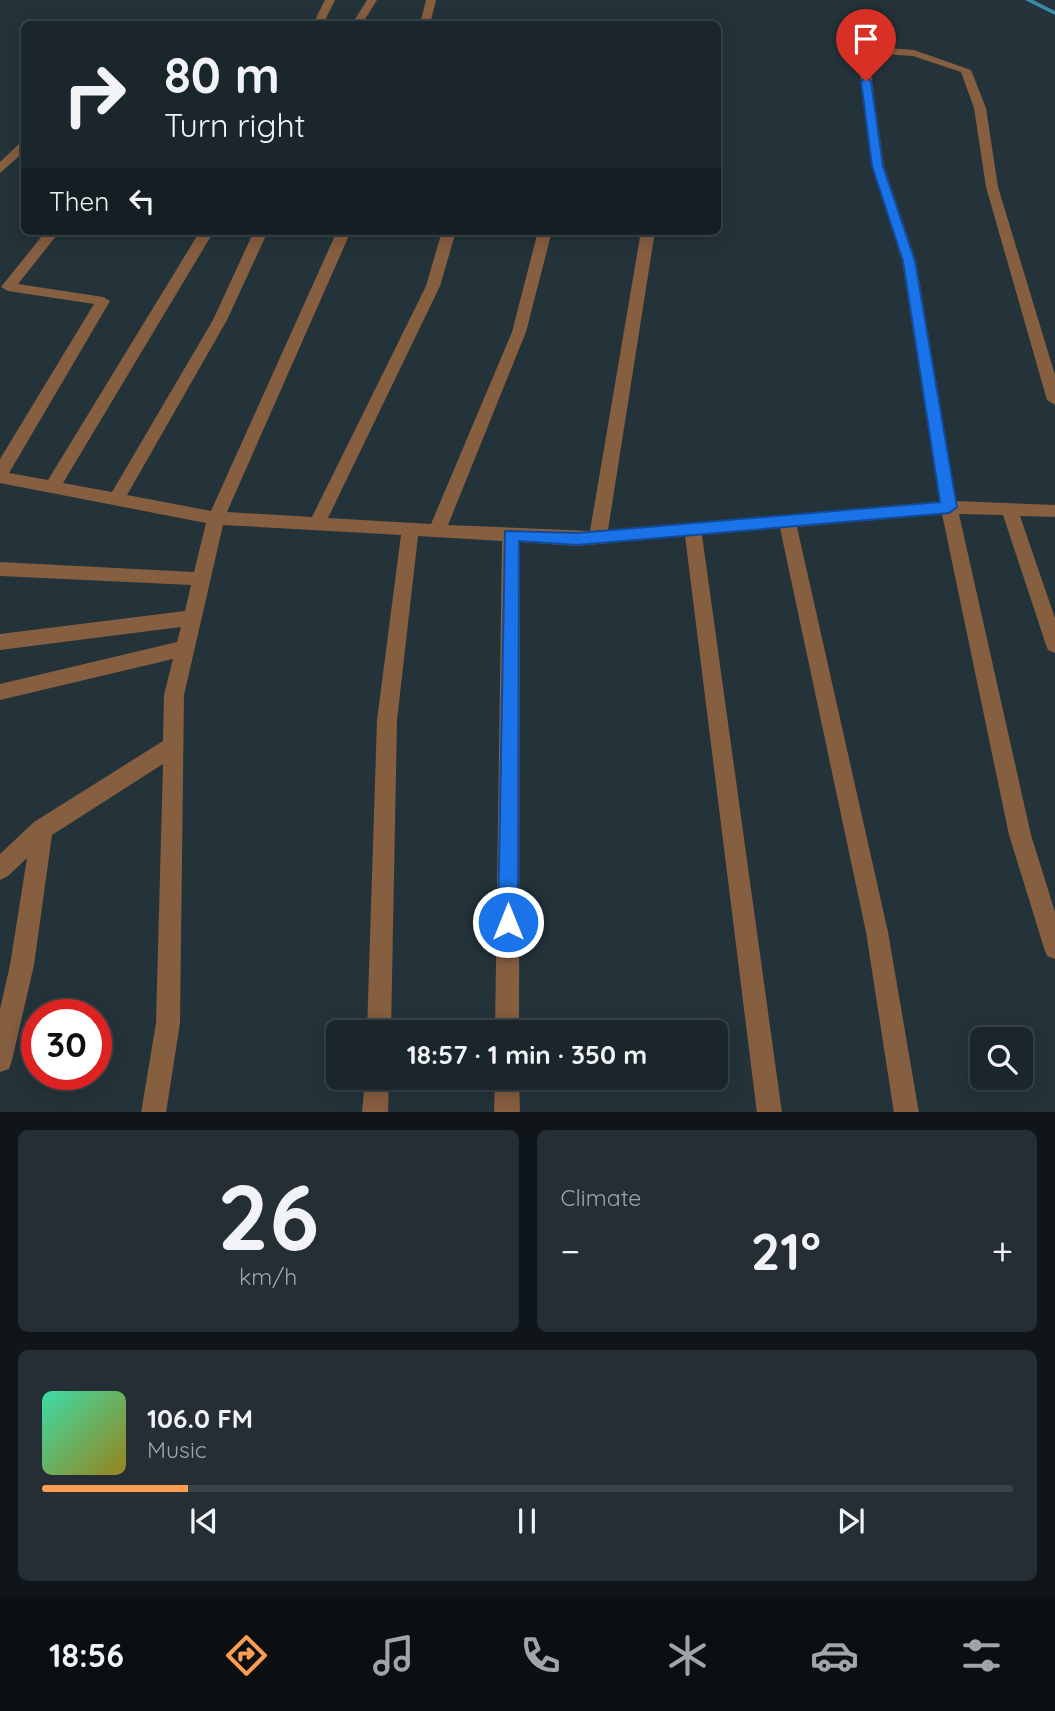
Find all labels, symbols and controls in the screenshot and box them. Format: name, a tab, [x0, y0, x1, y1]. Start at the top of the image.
pin	[836, 9, 896, 81]
icon: arrive	[847, 20, 885, 58]
text: 80 m	[164, 44, 280, 105]
icon: right	[49, 49, 140, 140]
text: Turn right	[164, 105, 305, 145]
icon: left	[123, 182, 161, 220]
text: Then	[49, 185, 109, 218]
position arrow	[471, 885, 545, 959]
speed limit sign: 30	[21, 999, 112, 1090]
map controls	[970, 1027, 1033, 1090]
button: search	[970, 1027, 1033, 1090]
text: 18:57 · 1 min · 350 m	[407, 1038, 647, 1071]
text: 26	[217, 1159, 319, 1273]
text: Climate	[561, 1183, 641, 1212]
text: 21°	[751, 1218, 821, 1283]
text: −	[561, 1227, 580, 1275]
text: +	[992, 1227, 1013, 1275]
text: km/h	[239, 1262, 297, 1291]
text: 106.0 FM	[147, 1402, 253, 1435]
text: Music	[147, 1435, 207, 1464]
icon: previous	[185, 1502, 223, 1540]
icon: pause	[508, 1502, 546, 1540]
icon: next	[832, 1502, 870, 1540]
icon: directions	[222, 1631, 271, 1680]
icon: music	[369, 1631, 418, 1680]
icon: phone	[516, 1631, 565, 1680]
icon: climate	[663, 1631, 712, 1680]
icon: car	[810, 1631, 859, 1680]
icon: filters	[957, 1631, 1006, 1680]
text: 18:56	[49, 1635, 124, 1675]

